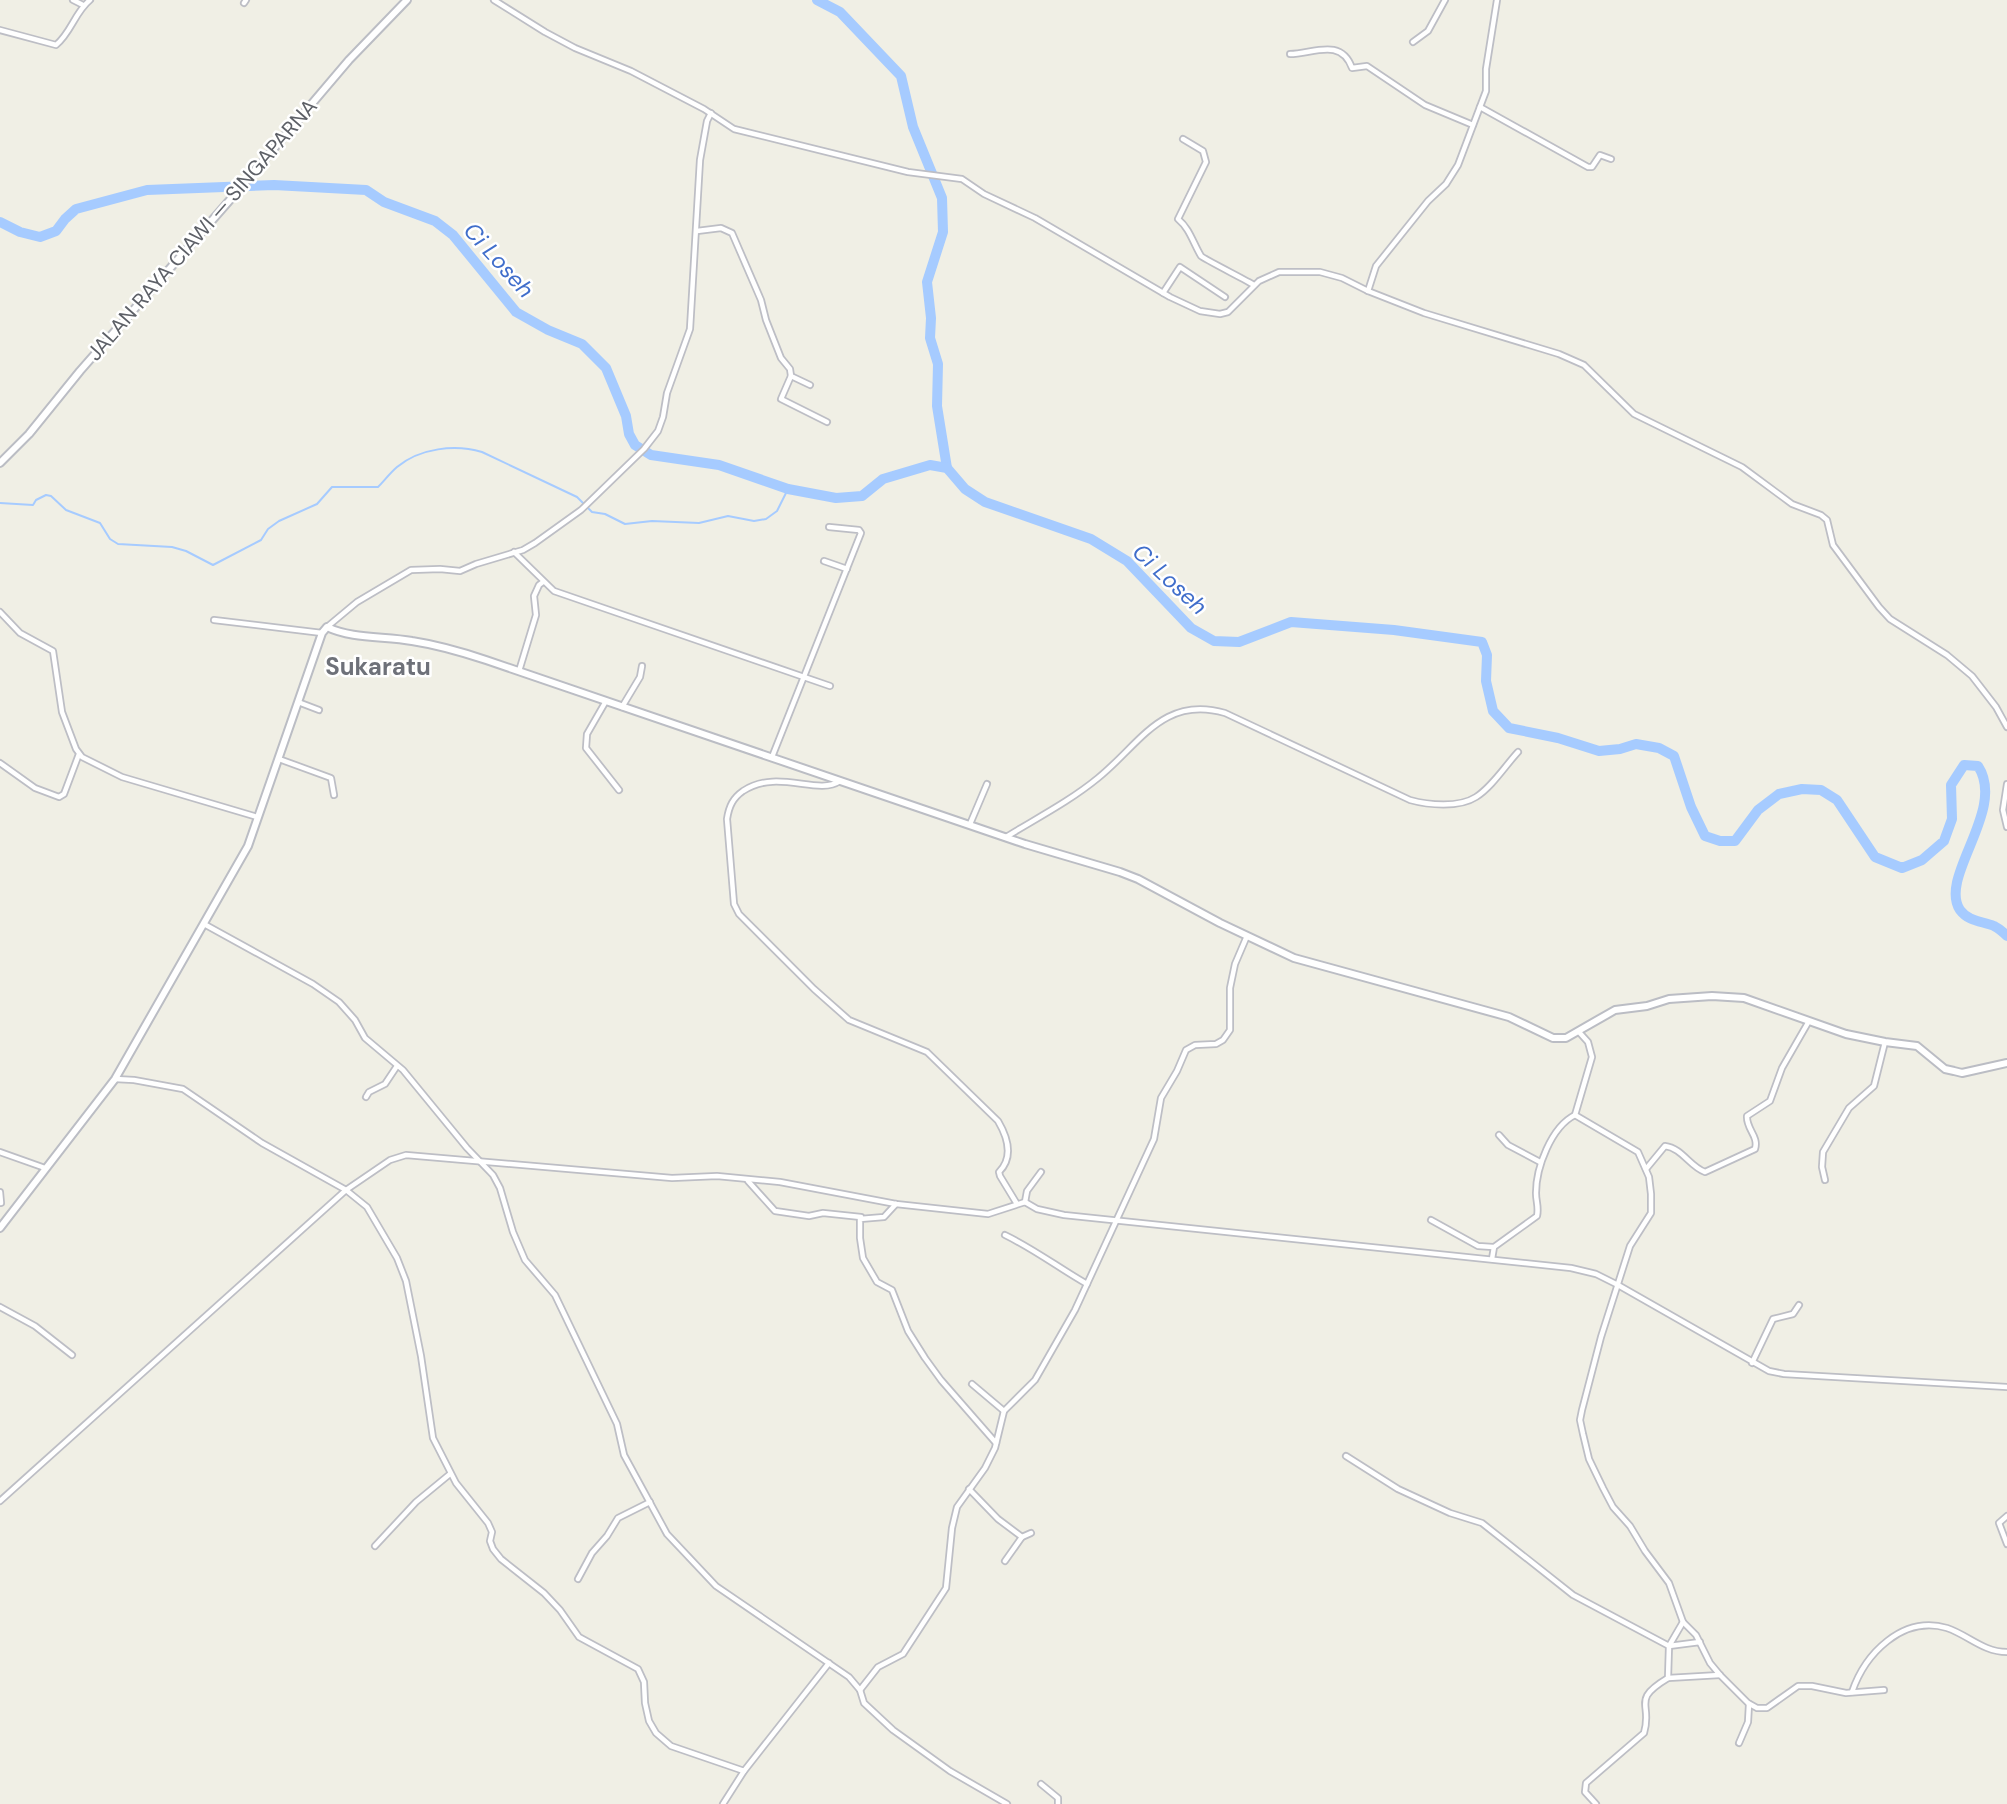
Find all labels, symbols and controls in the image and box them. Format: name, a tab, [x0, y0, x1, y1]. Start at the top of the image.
street label: JALAN RAYA CIAWI — SINGAPARNA	[81, 93, 323, 367]
water label: Ci Loseh	[457, 216, 541, 304]
water label: Ci Loseh	[1126, 537, 1214, 621]
district label: Sukaratu	[325, 651, 431, 682]

